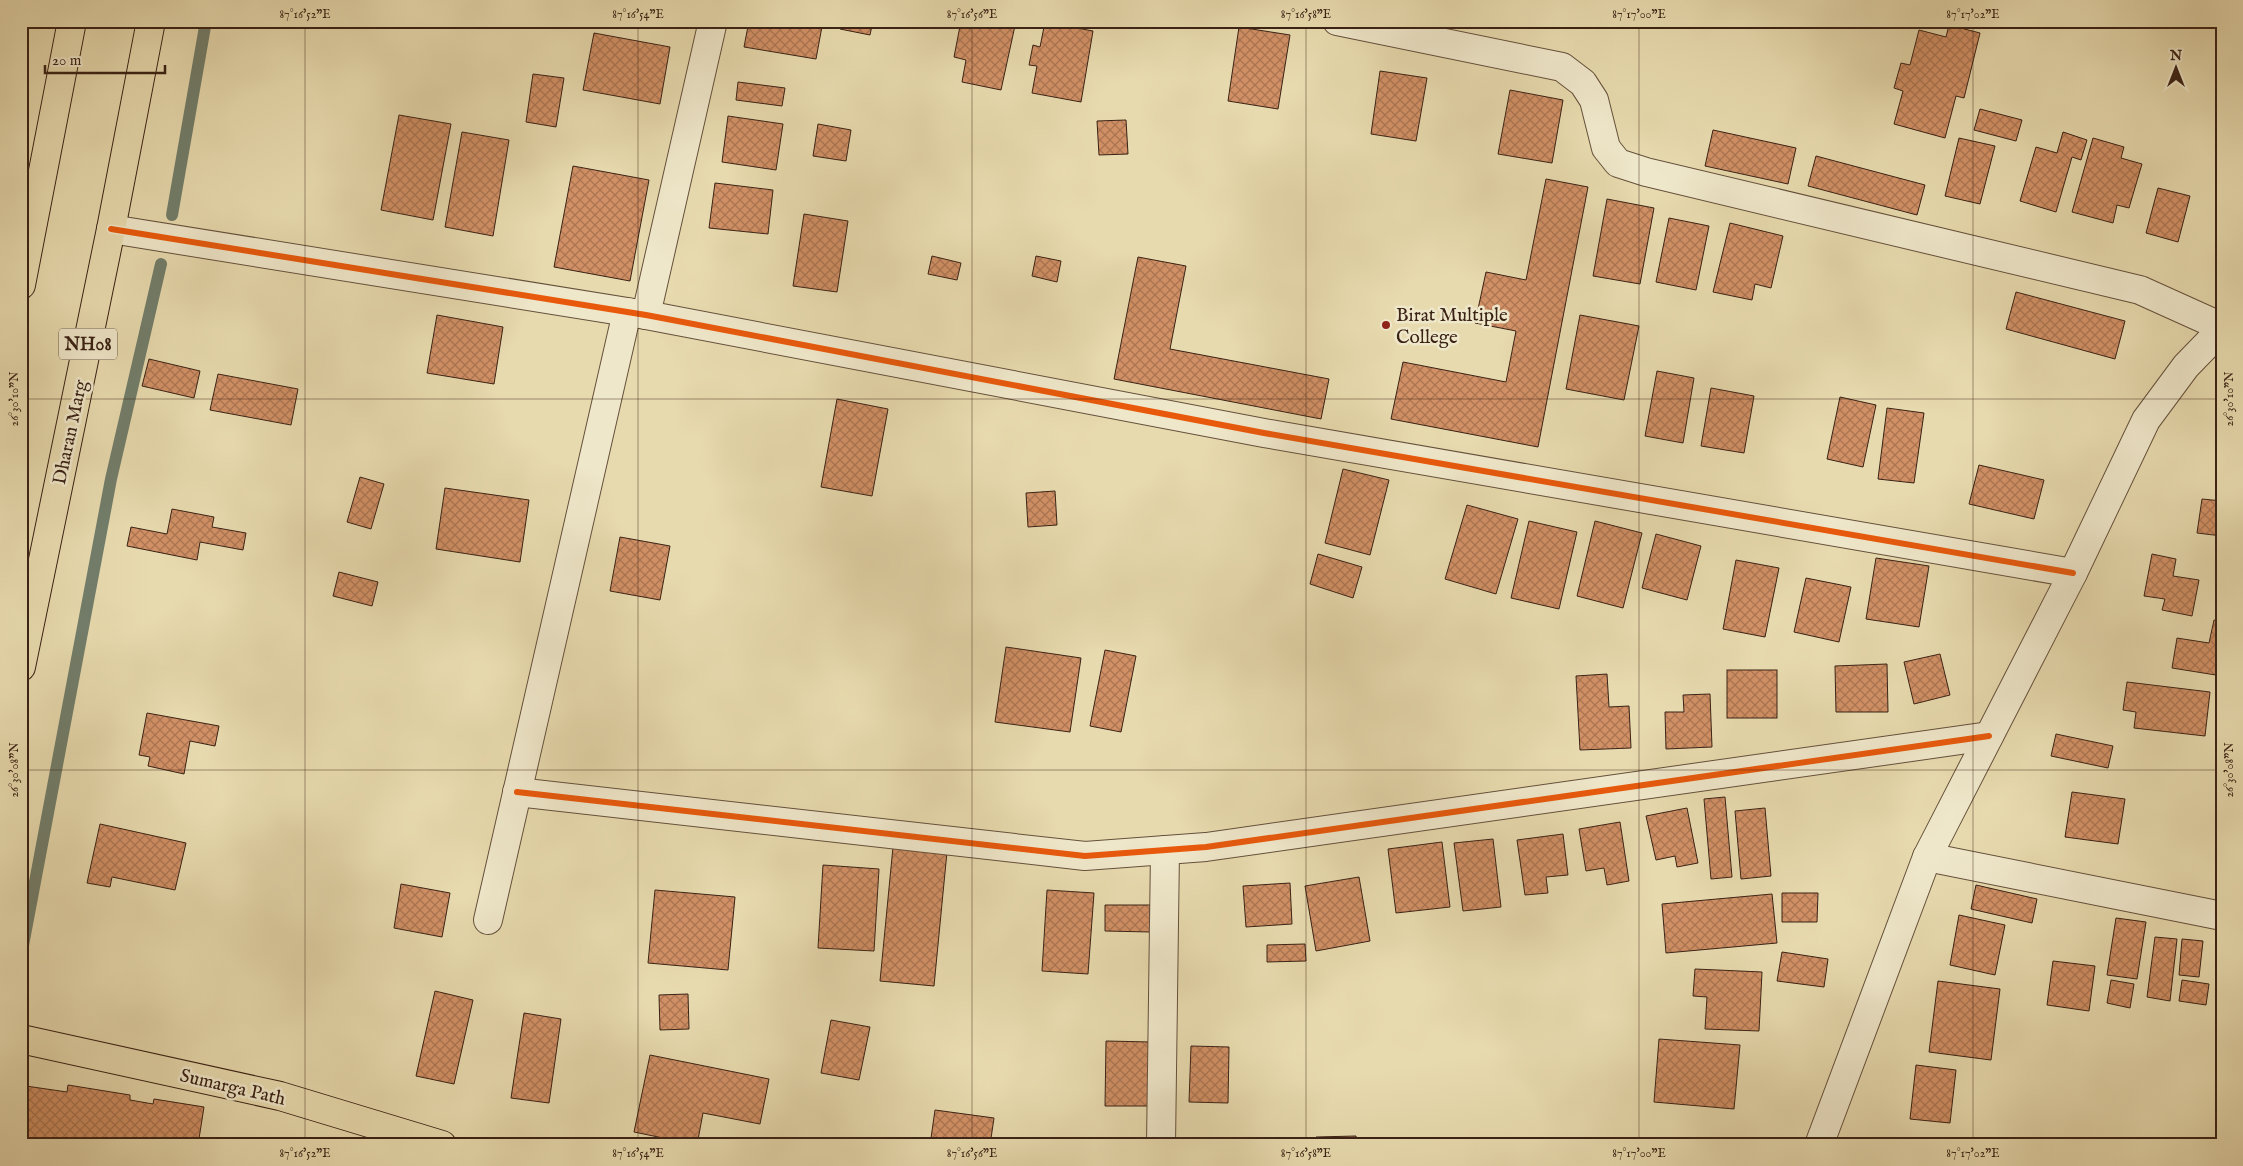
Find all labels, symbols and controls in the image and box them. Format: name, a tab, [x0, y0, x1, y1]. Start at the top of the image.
text: 87°16'52"E	[279, 7, 331, 22]
text: 87°16'54"E	[612, 7, 664, 22]
text: 87°16'56"E	[947, 7, 997, 22]
text: 87°16'58"E	[1281, 7, 1331, 22]
text: 87°17'00"E	[1612, 7, 1666, 22]
text: 87°17'02"E	[1946, 7, 2000, 22]
scale bar	[45, 42, 165, 74]
north arrow	[2150, 42, 2200, 92]
text: N	[2169, 47, 2182, 65]
text: 20 m	[52, 51, 82, 70]
place label: Birat Multiple College	[1396, 304, 1508, 350]
marker: Birat Multiple College	[1380, 319, 1392, 331]
road number: NH08	[59, 328, 117, 359]
text: 26°30'10"N	[7, 371, 22, 426]
text: 26°30'10"N	[2222, 371, 2237, 426]
street label: Dharan Marg	[48, 377, 94, 487]
text: 26°30'08"N	[7, 742, 22, 798]
text: 26°30'08"N	[2222, 742, 2237, 798]
street label: Sumarga Path	[177, 1064, 288, 1112]
text: 87°16'52"E	[279, 1146, 331, 1161]
text: 87°16'54"E	[612, 1146, 664, 1161]
text: 87°16'56"E	[947, 1146, 997, 1161]
text: 87°16'58"E	[1281, 1146, 1331, 1161]
text: 87°17'00"E	[1612, 1146, 1666, 1161]
text: 87°17'02"E	[1946, 1146, 2000, 1161]

